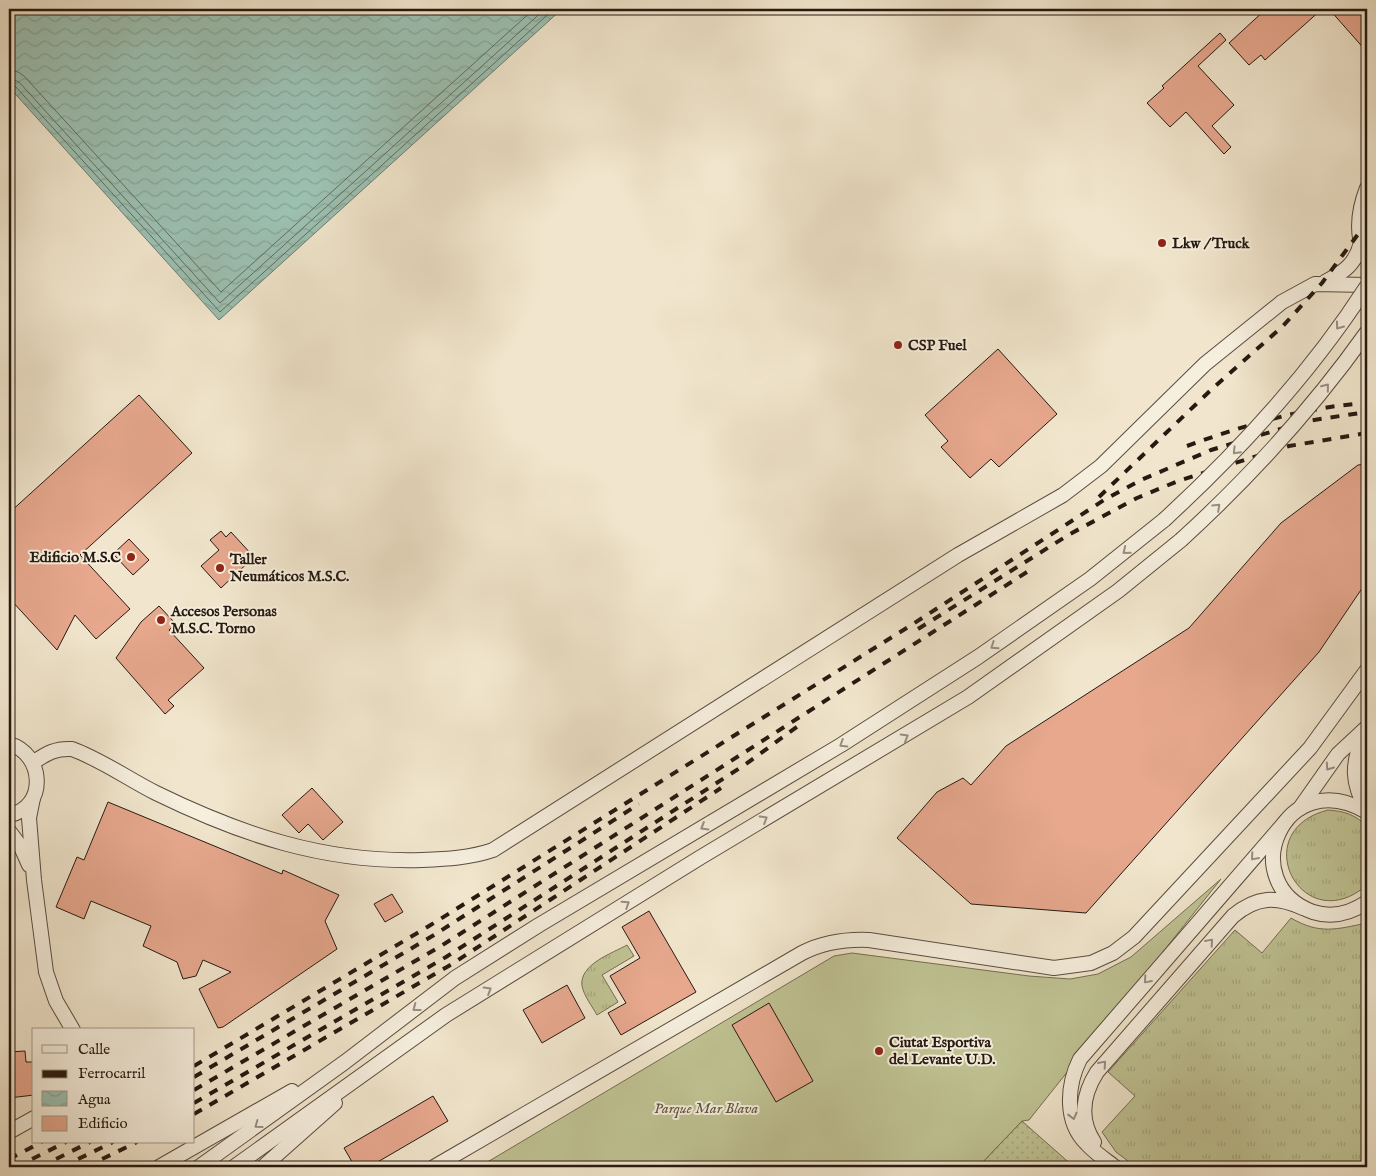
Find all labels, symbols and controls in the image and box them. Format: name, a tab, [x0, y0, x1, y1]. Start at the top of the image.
place label: Lkw / Truck	[1172, 234, 1251, 253]
marker: Lkw / Truck	[1156, 237, 1168, 249]
one-way arrow	[1337, 320, 1345, 329]
place label: CSP Fuel	[908, 336, 967, 355]
marker: CSP Fuel	[892, 339, 904, 351]
one-way arrow	[1321, 384, 1329, 393]
one-way arrow	[1233, 445, 1242, 454]
one-way arrow	[1211, 504, 1220, 513]
one-way arrow	[1123, 546, 1132, 554]
place label: Edificio M.S.C	[29, 548, 121, 567]
place label: Taller Neumáticos M.S.C.	[229, 550, 349, 586]
marker: Edificio M.S.C	[125, 551, 137, 563]
marker: Taller Neumáticos M.S.C.	[214, 562, 226, 574]
place label: Accesos Personas M.S.C. Torno	[170, 602, 277, 638]
marker: Accesos Personas M.S.C. Torno	[155, 614, 167, 626]
one-way arrow	[991, 640, 1000, 649]
one-way arrow	[899, 733, 908, 743]
one-way arrow	[840, 737, 849, 747]
one-way arrow	[1326, 761, 1335, 771]
one-way arrow	[759, 815, 768, 825]
one-way arrow	[700, 821, 709, 831]
one-way arrow	[1251, 852, 1260, 861]
one-way arrow	[621, 901, 630, 911]
one-way arrow	[1205, 938, 1214, 947]
one-way arrow	[1144, 974, 1153, 983]
one-way arrow	[482, 986, 491, 996]
one-way arrow	[413, 1002, 422, 1010]
legend	[32, 1028, 195, 1144]
place label: Ciutat Esportiva del Levante U.D.	[889, 1033, 996, 1069]
text: Calle	[78, 1040, 110, 1059]
marker: Ciutat Esportiva del Levante U.D.	[873, 1045, 885, 1057]
one-way arrow	[1098, 1061, 1106, 1070]
text: Ferrocarril	[78, 1064, 146, 1083]
text: Agua	[77, 1090, 111, 1109]
park label: Parque Mar Blava	[654, 1099, 758, 1118]
one-way arrow	[1067, 1111, 1077, 1119]
text: Edificio	[78, 1114, 128, 1133]
one-way arrow	[254, 1119, 264, 1128]

